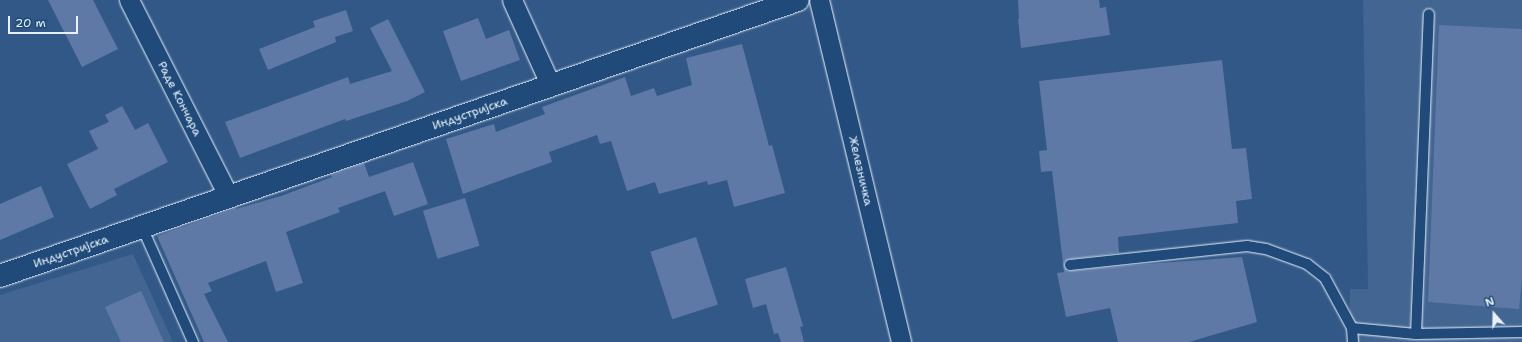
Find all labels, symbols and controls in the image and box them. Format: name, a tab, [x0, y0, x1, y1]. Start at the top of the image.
scale bar	[10, 8, 80, 34]
text: 20 m	[15, 15, 46, 31]
street label: Раде Кончара	[154, 59, 204, 139]
street label: Индустријска	[431, 94, 509, 134]
street label: Железничка	[845, 135, 875, 207]
street label: Индустријска	[32, 232, 110, 272]
north arrow	[1474, 294, 1514, 334]
text: N	[1483, 294, 1496, 311]

